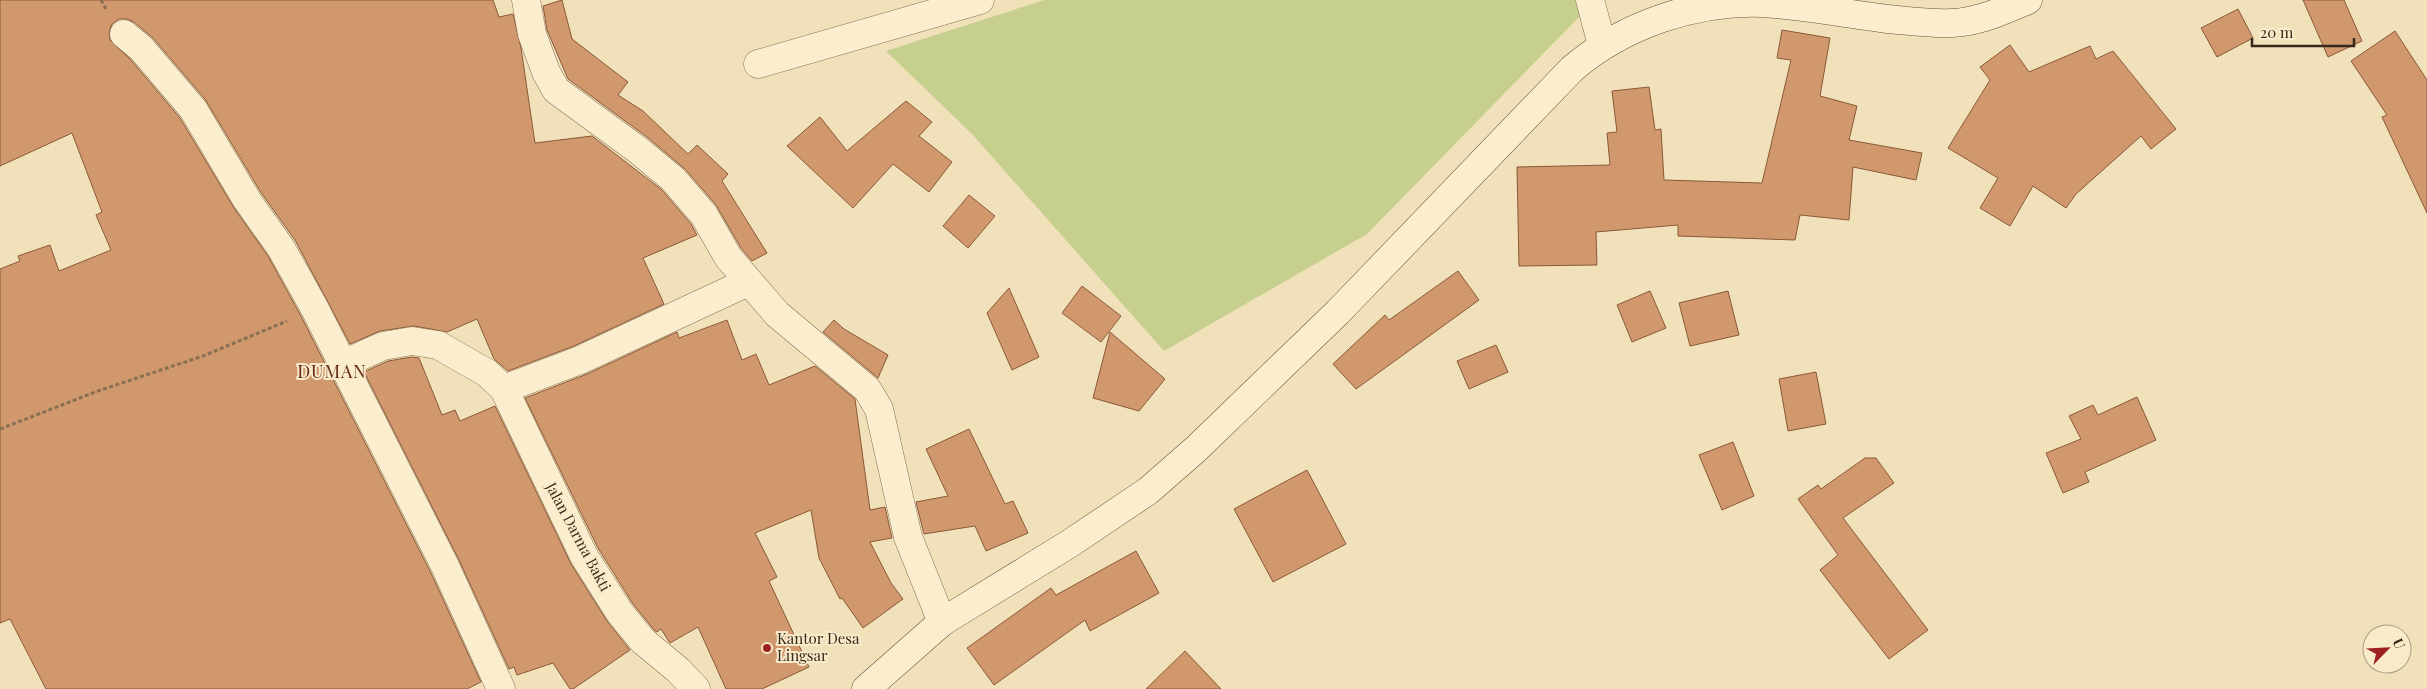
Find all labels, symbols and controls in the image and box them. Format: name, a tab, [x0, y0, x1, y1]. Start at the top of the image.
scale bar	[2252, 15, 2354, 47]
text: 20 m	[2260, 22, 2294, 42]
district label: DUMAN	[297, 359, 367, 383]
street label: Jalan Darma Bakti	[541, 478, 616, 595]
north arrow	[2362, 624, 2412, 674]
place label: Kantor Desa Lingsar	[777, 628, 860, 665]
text: U	[2389, 635, 2410, 652]
marker: Kantor Desa Lingsar	[761, 642, 773, 654]

